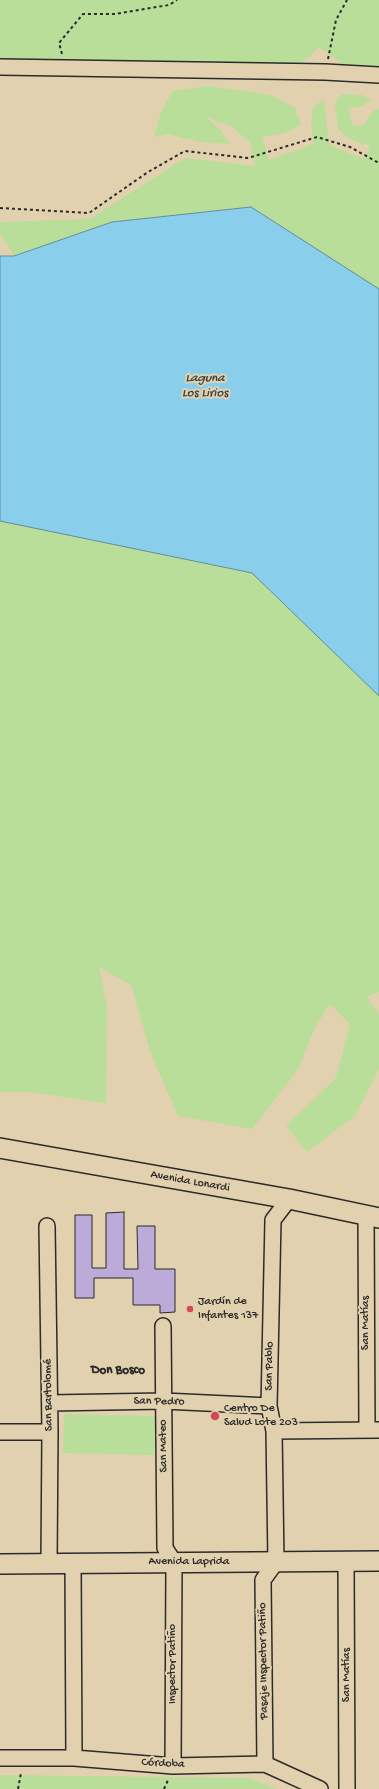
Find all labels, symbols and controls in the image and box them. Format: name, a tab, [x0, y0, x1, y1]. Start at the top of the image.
water label: Laguna Los Lirios	[182, 371, 228, 402]
street label: Avenida Lonardi	[149, 1168, 231, 1196]
place label: Jardín de Infantes 137	[198, 1295, 258, 1323]
street label: San Matías	[359, 1296, 373, 1350]
marker: Jardín de Infantes 137	[185, 1304, 195, 1314]
street label: San Pablo	[262, 1341, 278, 1391]
street label: San Bartolomé	[41, 1359, 57, 1431]
district label: Don Bosco	[91, 1363, 145, 1379]
street label: San Pedro	[133, 1394, 185, 1410]
place label: Centro De Salud Lote 203	[224, 1402, 298, 1430]
marker: Centro De Salud Lote 203	[209, 1410, 221, 1422]
street label: San Mateo	[156, 1419, 172, 1473]
street label: Avenida Laprida	[149, 1555, 229, 1569]
street label: Pasaje Inspector Patiño	[256, 1602, 272, 1720]
street label: Inspector Patiño	[166, 1624, 180, 1704]
street label: San Matías	[340, 1648, 354, 1702]
street label: Córdoba	[141, 1756, 185, 1772]

